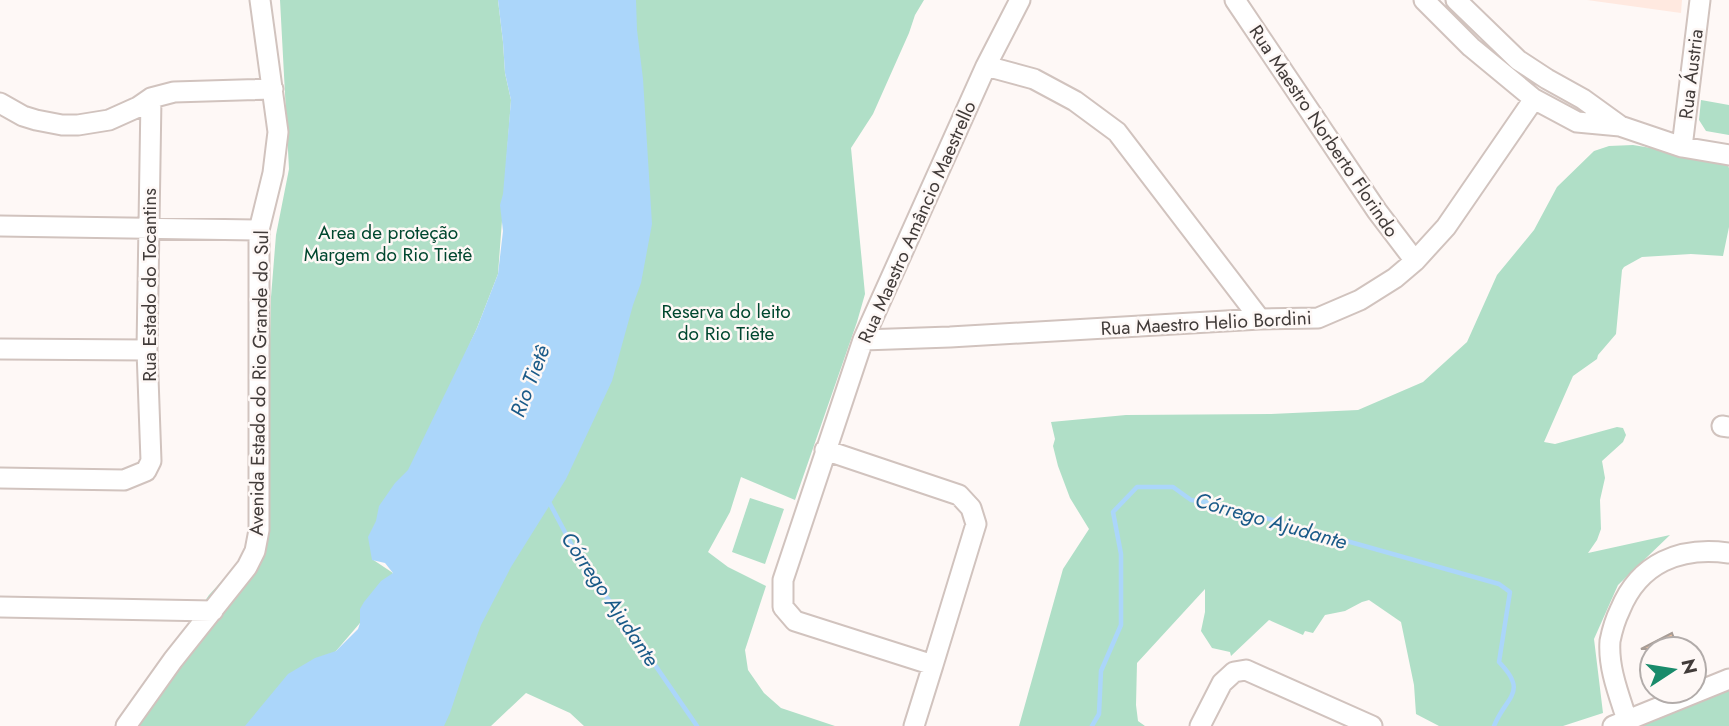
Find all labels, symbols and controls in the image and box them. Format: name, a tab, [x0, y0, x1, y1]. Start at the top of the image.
street label: Rua Maestro Norberto Florindo	[1243, 20, 1405, 242]
street label: Rua Áustria	[1672, 27, 1710, 121]
street label: Rua Maestro Amâncio Maestrello	[851, 97, 983, 347]
street label: Rua Estado do Tocantins	[136, 188, 163, 382]
park label: Area de proteção Margem do Rio Tietê	[304, 219, 472, 268]
street label: Avenida Estado do Rio Grande do Sul	[243, 230, 275, 536]
park label: Reserva do leito do Rio Tiête	[661, 298, 791, 347]
street label: Rua Maestro Helio Bordini	[1100, 304, 1312, 342]
water label: Rio Tietê	[503, 340, 558, 421]
water label: Córrego Ajudante	[1191, 485, 1351, 557]
water label: Córrego Ajudante	[554, 526, 667, 673]
north arrow	[1638, 635, 1708, 705]
text: N	[1674, 656, 1704, 677]

